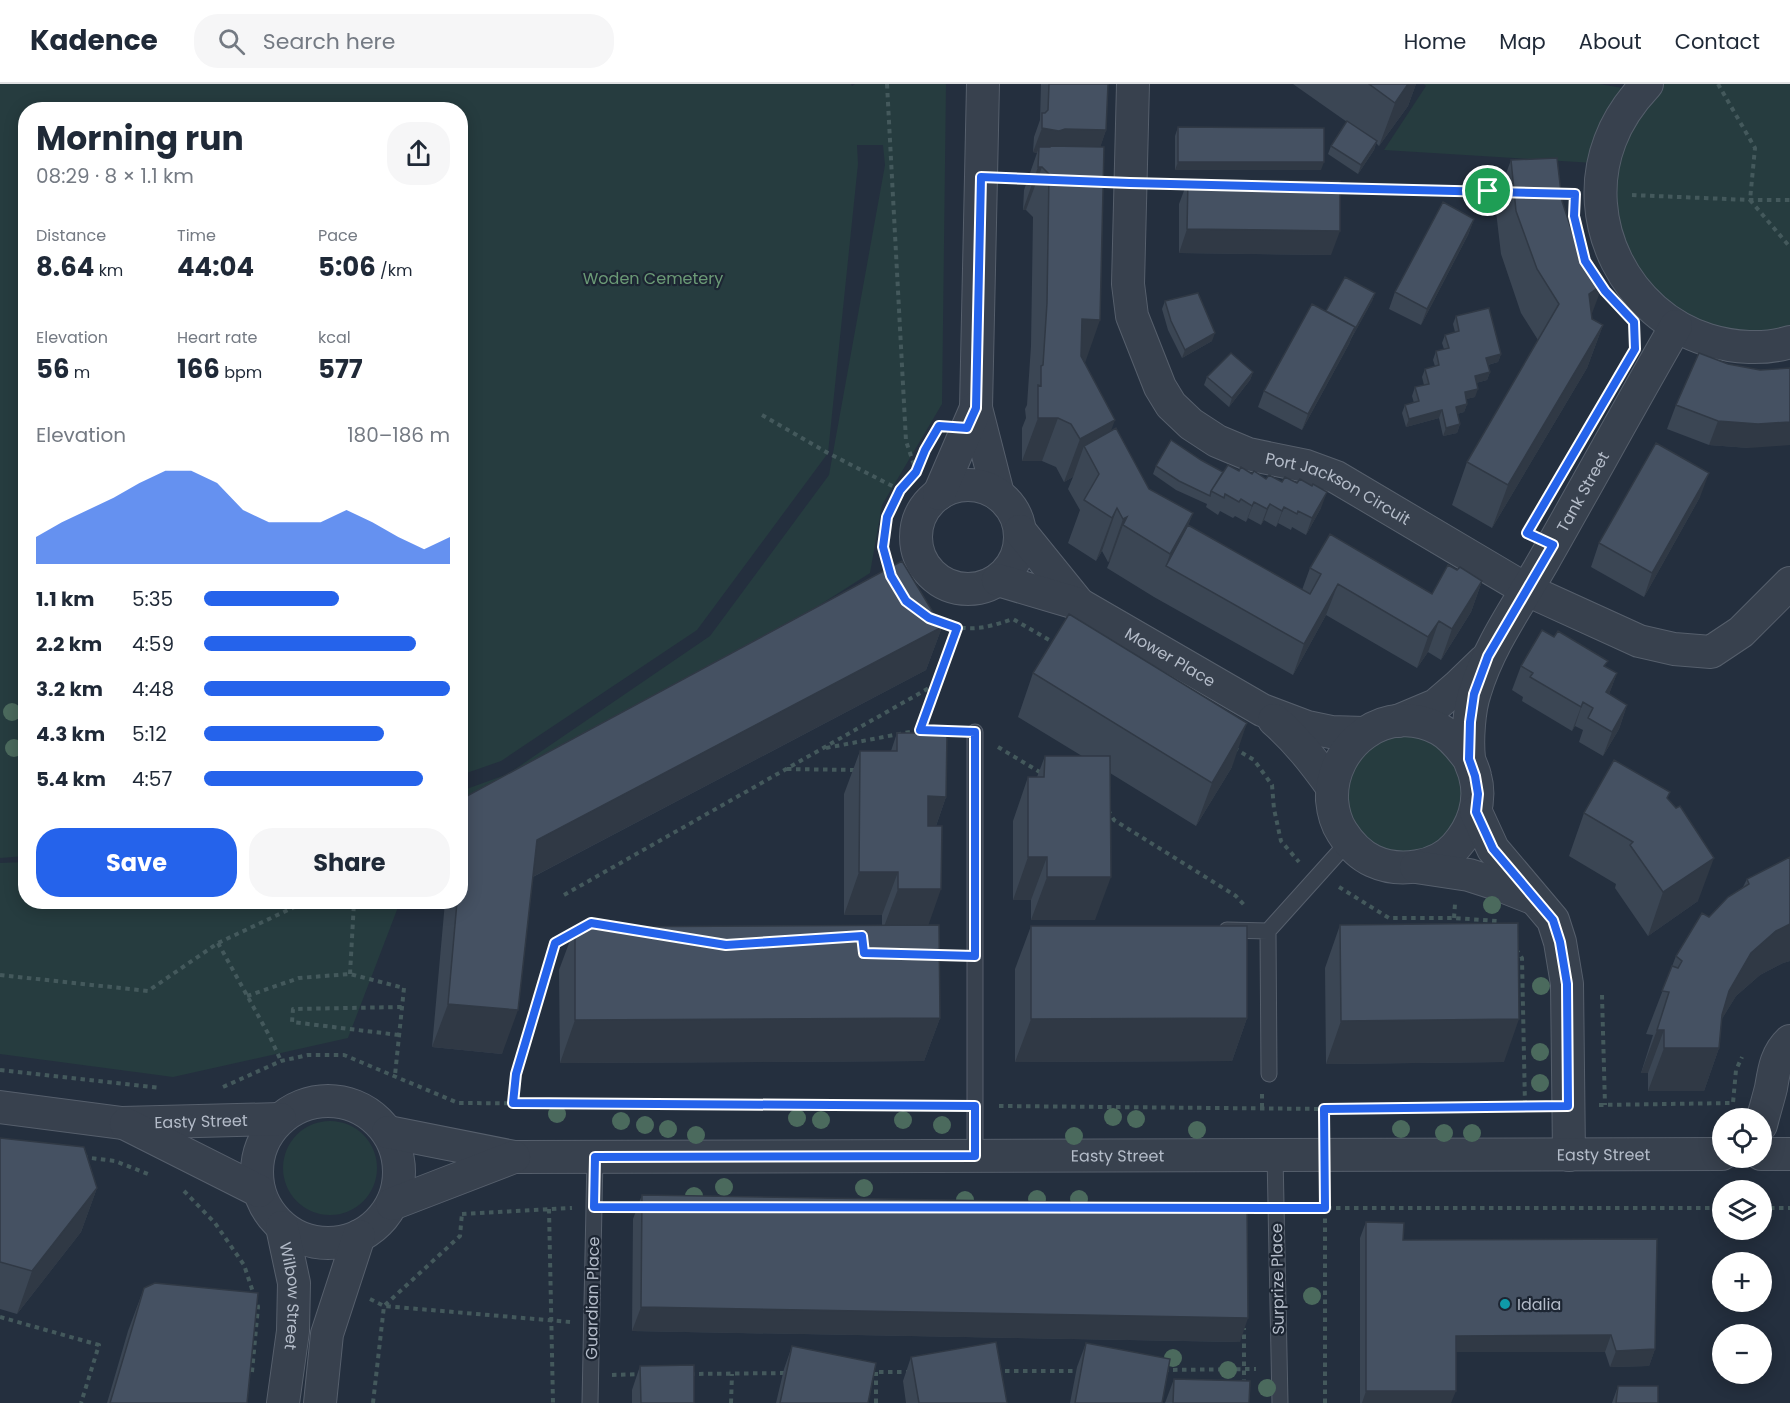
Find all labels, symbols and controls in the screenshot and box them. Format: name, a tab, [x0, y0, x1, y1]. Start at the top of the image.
search box	[194, 14, 614, 68]
text: Kadence	[30, 21, 158, 60]
icon: search	[215, 25, 248, 58]
text: Search here	[263, 26, 395, 57]
text: Home	[1404, 27, 1466, 56]
text: Map	[1499, 27, 1546, 56]
text: About	[1579, 27, 1642, 56]
text: Contact	[1675, 27, 1760, 56]
text: Morning run	[36, 115, 244, 162]
button: share	[387, 122, 450, 185]
text: 08:29 · 8 × 1.1 km	[36, 162, 194, 190]
pin	[1462, 165, 1513, 216]
icon: arrive	[1471, 174, 1504, 207]
text: Distance	[36, 224, 106, 247]
text: Time	[177, 224, 216, 247]
text: Pace	[318, 224, 358, 247]
text: 8.64	[36, 249, 94, 285]
text: 44:04	[177, 249, 254, 285]
text: 5:06	[318, 249, 376, 285]
text: km	[94, 259, 123, 282]
text: /km	[376, 259, 412, 282]
park label: Woden Cemetery	[583, 267, 723, 290]
text: Elevation	[36, 326, 108, 349]
text: Heart rate	[177, 326, 257, 349]
text: kcal	[318, 326, 351, 349]
text: 56	[36, 351, 69, 387]
text: 166	[177, 351, 220, 387]
text: 577	[318, 351, 363, 387]
text: m	[69, 361, 90, 384]
text: bpm	[220, 361, 262, 384]
text: Elevation	[36, 421, 126, 449]
text: 180–186 m	[347, 421, 450, 449]
street label: Port Jackson Circuit	[1263, 447, 1415, 531]
street label: Tank Street	[1551, 447, 1615, 536]
text: 1.1 km	[36, 585, 94, 613]
text: 5:35	[132, 585, 173, 613]
street label: Mower Place	[1121, 622, 1220, 693]
text: 2.2 km	[36, 630, 102, 658]
text: 4:59	[132, 630, 174, 658]
text: 3.2 km	[36, 675, 103, 703]
text: 4:48	[132, 675, 174, 703]
text: 4.3 km	[36, 720, 105, 748]
text: 5:12	[132, 720, 167, 748]
text: 5.4 km	[36, 765, 106, 793]
text: 4:57	[132, 765, 172, 793]
button: Save	[36, 828, 237, 897]
button: Share	[249, 828, 450, 897]
map controls	[1712, 1108, 1772, 1384]
button: locate	[1712, 1108, 1772, 1168]
street label: Easty Street	[154, 1109, 248, 1134]
street label: Easty Street	[1557, 1143, 1650, 1166]
street label: Easty Street	[1071, 1144, 1164, 1168]
button: layers	[1712, 1180, 1772, 1240]
street label: Surprize Place	[1265, 1223, 1290, 1335]
street label: Guardian Place	[580, 1236, 605, 1360]
street label: Wilbow Street	[274, 1240, 305, 1352]
button: +	[1712, 1252, 1772, 1312]
place label: Idalia	[1517, 1293, 1561, 1316]
marker: Idalia	[1498, 1297, 1512, 1311]
button: −	[1712, 1324, 1772, 1384]

